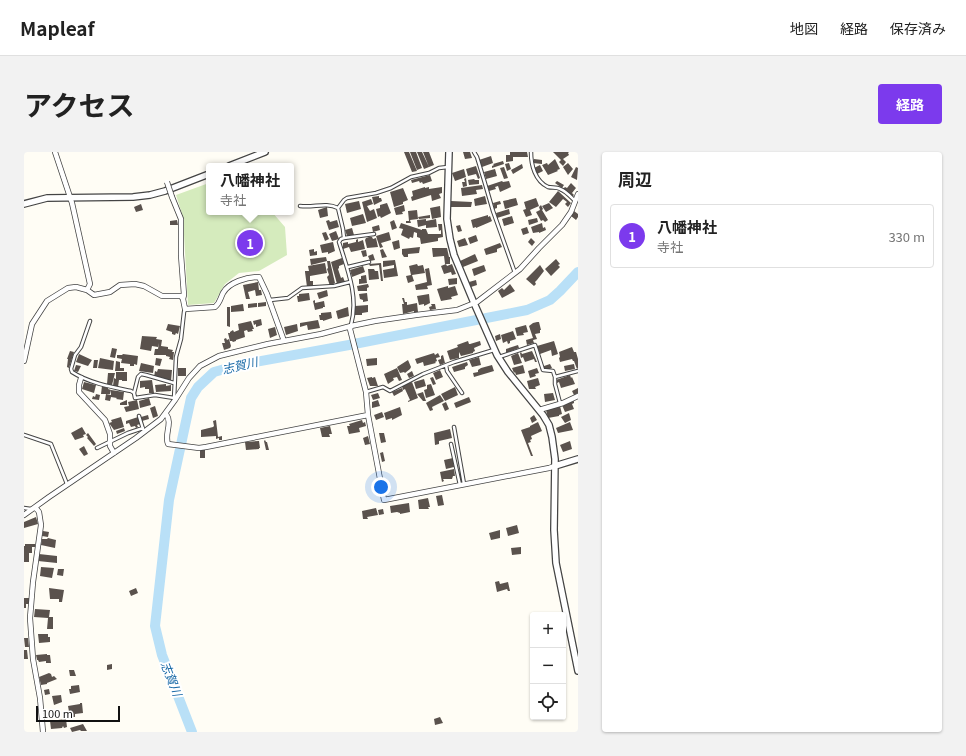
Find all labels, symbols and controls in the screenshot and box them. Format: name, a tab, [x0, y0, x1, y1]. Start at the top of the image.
text: Mapleaf	[20, 14, 95, 41]
text: 地図	[790, 18, 818, 38]
text: 経路	[840, 18, 868, 38]
text: 保存済み	[890, 18, 946, 38]
text: アクセス	[24, 84, 135, 124]
button: 経路	[878, 84, 942, 124]
popup	[206, 163, 294, 215]
text: 周辺	[618, 166, 652, 191]
text: 八幡神社	[220, 169, 280, 190]
text: 寺社	[220, 190, 246, 209]
text: 八幡神社	[657, 216, 717, 237]
text: 1	[628, 227, 636, 246]
text: 330 m	[888, 227, 925, 246]
pin: 1	[237, 228, 263, 258]
text: 寺社	[657, 237, 683, 256]
water label: 志賀川	[220, 352, 261, 377]
your location	[371, 477, 391, 497]
map controls	[530, 612, 566, 720]
button: +	[530, 612, 566, 648]
button: −	[530, 648, 566, 684]
water label: 志賀川	[158, 659, 188, 700]
button: locate	[530, 684, 566, 720]
scale bar	[36, 704, 120, 723]
text: 100 m	[42, 705, 73, 721]

